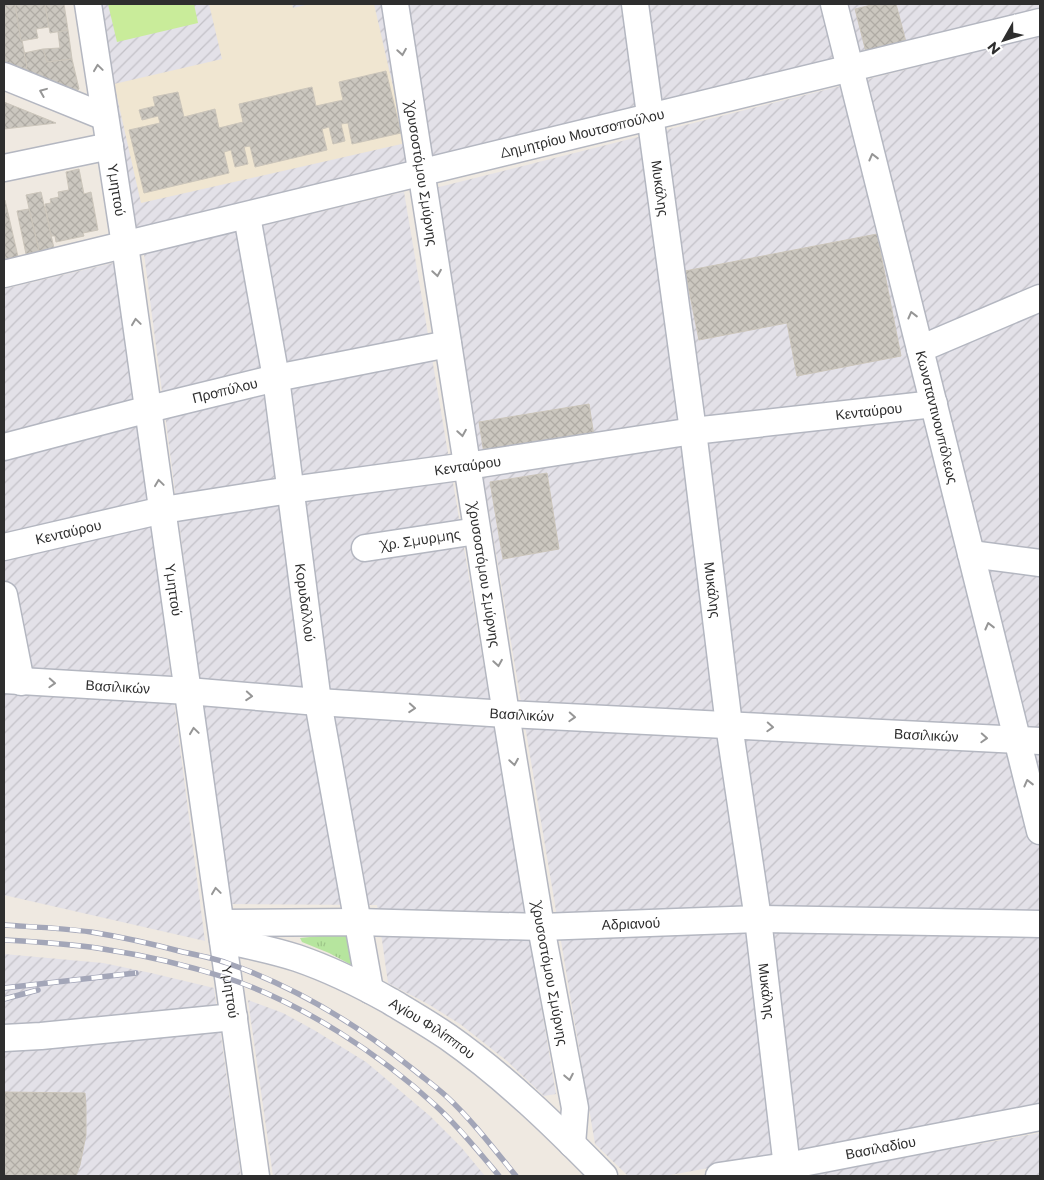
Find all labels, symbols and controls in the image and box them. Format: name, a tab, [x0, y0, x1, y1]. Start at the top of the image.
north arrow	[979, 15, 1029, 65]
text: N	[983, 38, 1004, 58]
one-way arrow	[397, 48, 407, 56]
one-way arrow	[93, 64, 104, 72]
one-way arrow	[40, 88, 48, 98]
street label: Χρυσοστόμου Σμύρνης	[401, 99, 442, 248]
street label: Δημητρίου Μουτσοπούλου	[498, 105, 666, 162]
one-way arrow	[868, 154, 878, 162]
street label: Μυκάλης	[647, 159, 673, 218]
street label: Υμηττού	[104, 162, 129, 217]
one-way arrow	[431, 269, 441, 277]
one-way arrow	[907, 311, 918, 320]
one-way arrow	[131, 318, 142, 326]
street label: Κωνσταντινουπόλεως	[912, 349, 962, 486]
street label: Προπύλου	[190, 374, 259, 407]
street label: Κενταύρου	[834, 399, 903, 424]
one-way arrow	[456, 430, 467, 438]
street label: Κενταύρου	[433, 452, 502, 479]
one-way arrow	[154, 479, 165, 487]
street label: Χρυσοστόμου Σμύρνης	[464, 500, 504, 649]
street label: Κενταύρου	[34, 516, 103, 548]
street label: Χρ. Σμυρμης	[377, 525, 462, 555]
street label: Μυκάλης	[700, 561, 725, 619]
street label: Υμηττού	[161, 562, 186, 617]
street label: Κορυδαλλού	[291, 562, 319, 643]
one-way arrow	[984, 621, 995, 630]
one-way arrow	[493, 659, 503, 667]
street label: Βασιλικών	[85, 676, 151, 698]
one-way arrow	[49, 678, 57, 689]
one-way arrow	[246, 691, 254, 702]
one-way arrow	[408, 702, 416, 713]
street label: Βασιλικών	[489, 704, 555, 725]
one-way arrow	[569, 712, 577, 723]
one-way arrow	[766, 721, 774, 732]
street label: Βασιλικών	[894, 725, 959, 746]
one-way arrow	[189, 726, 199, 735]
one-way arrow	[981, 732, 989, 743]
one-way arrow	[509, 758, 519, 767]
one-way arrow	[1024, 780, 1034, 788]
one-way arrow	[211, 887, 222, 895]
street label: Χρυσοστόμου Σμύρνης	[528, 898, 572, 1047]
street label: Αδριανού	[601, 914, 661, 934]
street label: Μυκάλης	[754, 962, 779, 1021]
street label: Υμηττού	[217, 964, 243, 1019]
street label: Αγίου Φιλίππου	[386, 994, 479, 1063]
one-way arrow	[563, 1073, 574, 1082]
street label: Βασιλαδίου	[844, 1132, 917, 1163]

